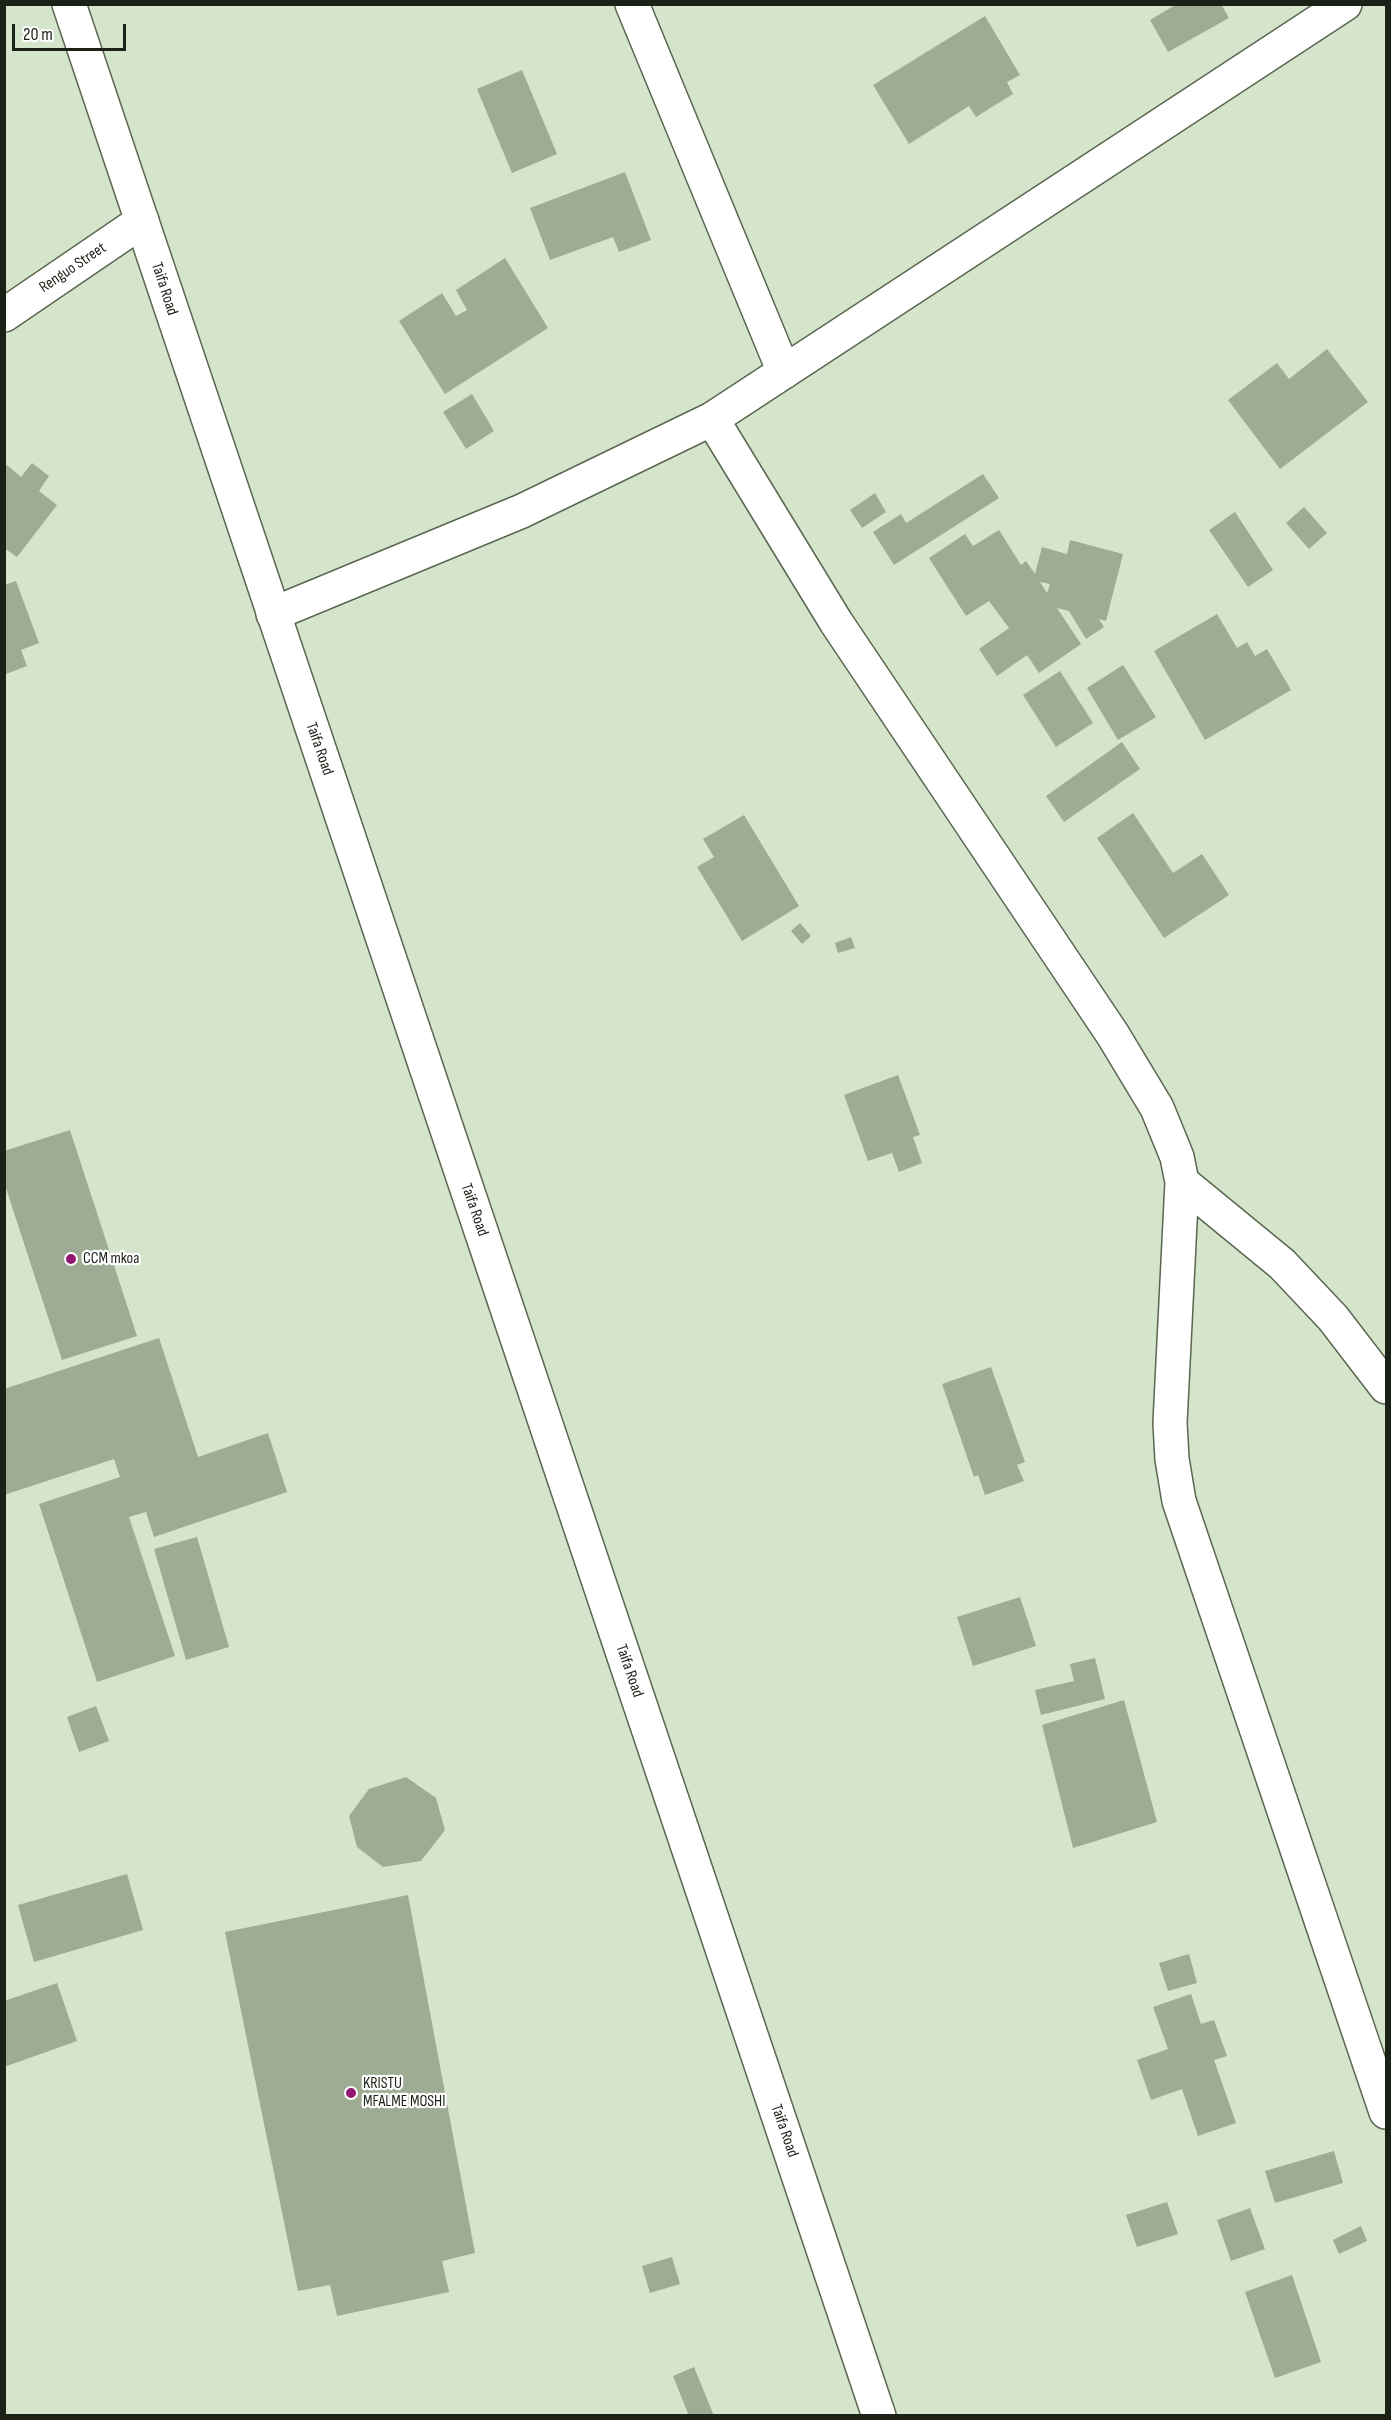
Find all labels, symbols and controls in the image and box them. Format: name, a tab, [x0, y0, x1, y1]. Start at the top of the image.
scale bar	[15, 12, 129, 50]
text: 20 m	[23, 24, 53, 45]
street label: Renguo Street	[36, 239, 110, 297]
street label: Taifa Road	[146, 260, 182, 318]
street label: Taifa Road	[301, 720, 337, 778]
street label: Taifa Road	[456, 1181, 492, 1239]
place label: CCM mkoa	[83, 1249, 139, 1269]
marker: CCM mkoa	[64, 1252, 78, 1266]
street label: Taifa Road	[611, 1642, 647, 1700]
place label: KRISTU MFALME MOSHI	[363, 2074, 445, 2112]
marker: KRISTU MFALME MOSHI	[344, 2086, 358, 2100]
street label: Taifa Road	[766, 2102, 802, 2160]

